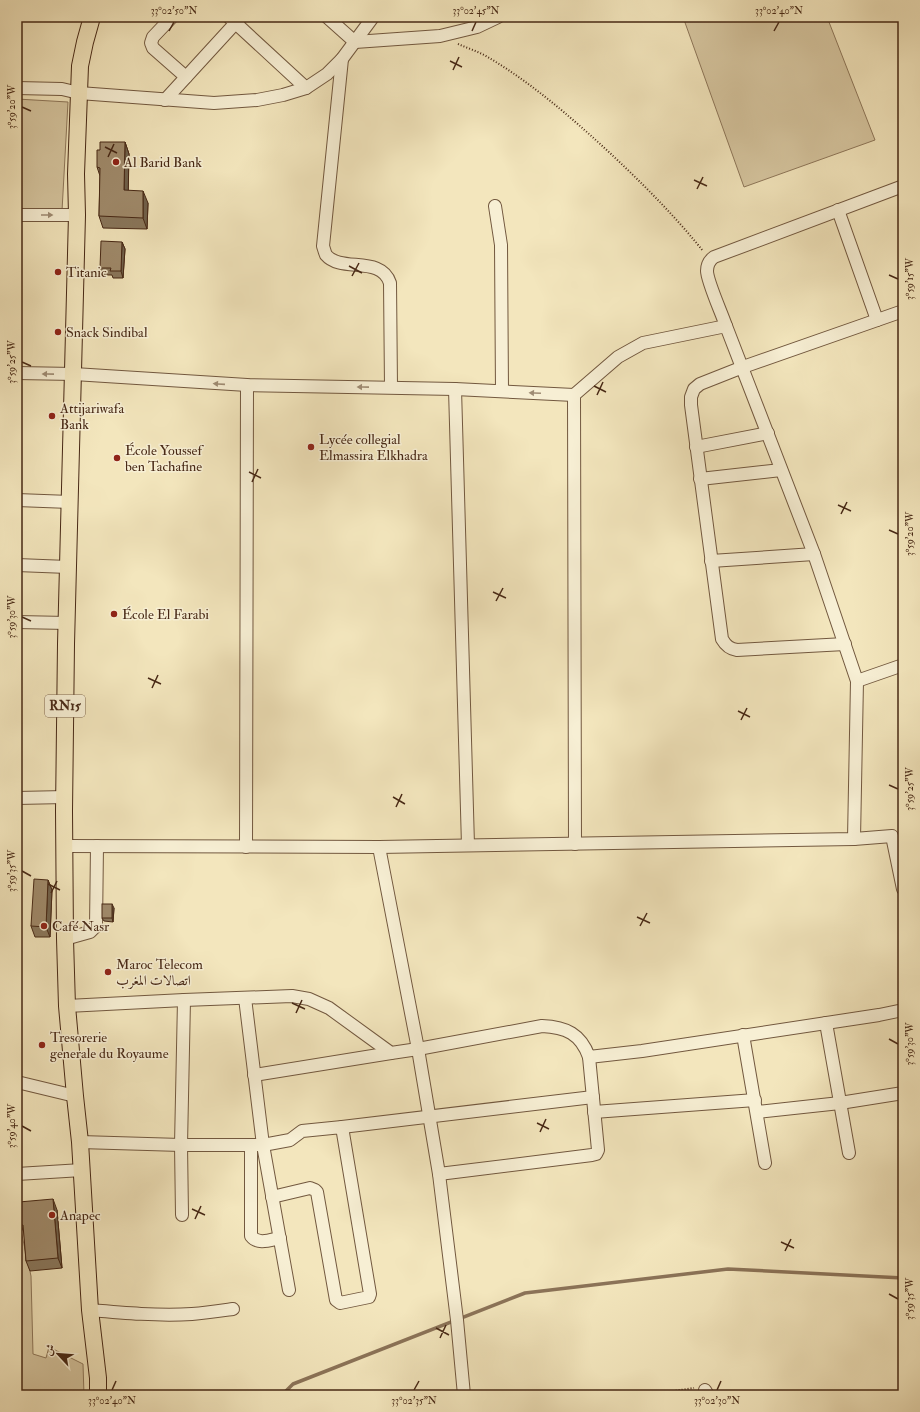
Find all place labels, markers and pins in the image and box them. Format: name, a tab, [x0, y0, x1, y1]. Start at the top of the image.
place label: Al Barid Bank	[123, 154, 202, 171]
marker: Al Barid Bank	[111, 157, 121, 167]
place label: Titanic	[66, 264, 107, 281]
marker: Titanic	[53, 267, 63, 277]
place label: Snack Sindibal	[66, 324, 148, 341]
marker: Snack Sindibal	[53, 327, 63, 337]
place label: Attijariwafa Bank	[59, 400, 124, 433]
marker: Attijariwafa Bank	[47, 411, 57, 421]
place label: Lycée collegial Elmassira Elkhadra	[319, 431, 428, 464]
place label: École Youssef ben Tachafine	[125, 442, 204, 475]
marker: Lycée collegial Elmassira Elkhadra	[306, 442, 316, 452]
marker: École Youssef ben Tachafine	[112, 453, 122, 463]
place label: École El Farabi	[122, 606, 209, 623]
marker: École El Farabi	[109, 609, 119, 619]
place label: Café Nasr	[52, 918, 110, 935]
marker: Café Nasr	[39, 921, 49, 931]
place label: Maroc Telecom اتصالات المغرب	[116, 956, 203, 989]
marker: Maroc Telecom اتصالات المغرب	[103, 967, 113, 977]
place label: Tresorerie generale du Royaume	[50, 1029, 169, 1063]
marker: Tresorerie generale du Royaume	[37, 1040, 47, 1050]
place label: Anapec	[59, 1207, 101, 1225]
marker: Anapec	[47, 1210, 57, 1220]

